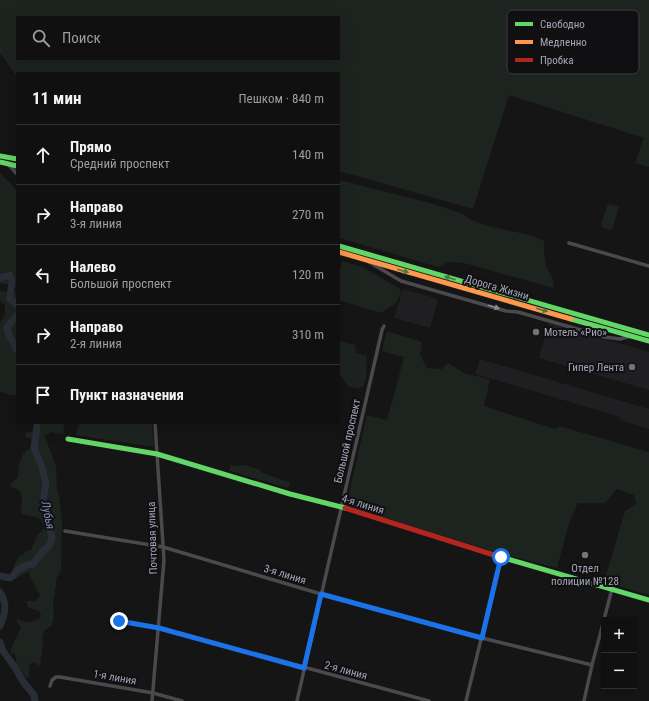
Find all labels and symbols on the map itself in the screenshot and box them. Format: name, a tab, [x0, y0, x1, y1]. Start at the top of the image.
legend	[507, 10, 639, 74]
text: Свободно	[540, 18, 585, 31]
text: Медленно	[540, 36, 587, 49]
text: Пробка	[540, 54, 574, 67]
one-way arrow	[398, 268, 410, 274]
street label: Дорога Жизни	[463, 272, 530, 303]
one-way arrow	[444, 275, 456, 281]
one-way arrow	[488, 304, 500, 310]
one-way arrow	[536, 307, 548, 313]
place label: Мотель «Рио»	[544, 326, 607, 339]
marker: Мотель «Рио»	[531, 327, 541, 337]
place label: Гипер Лента	[568, 361, 624, 374]
marker: Гипер Лента	[627, 362, 637, 372]
street label: Большой проспект	[331, 397, 364, 485]
street label: 4-я линия	[340, 492, 386, 517]
water label: Лубья	[38, 499, 58, 531]
street label: Почтовая улица	[145, 501, 160, 575]
route start	[492, 548, 510, 566]
marker: Отдел полиции №128	[580, 550, 590, 560]
street label: 3-я линия	[262, 562, 308, 587]
place label: Отдел полиции №128	[551, 562, 619, 588]
route end	[110, 612, 128, 630]
street label: 2-я линия	[323, 659, 369, 682]
street label: 1-я линия	[92, 667, 138, 688]

